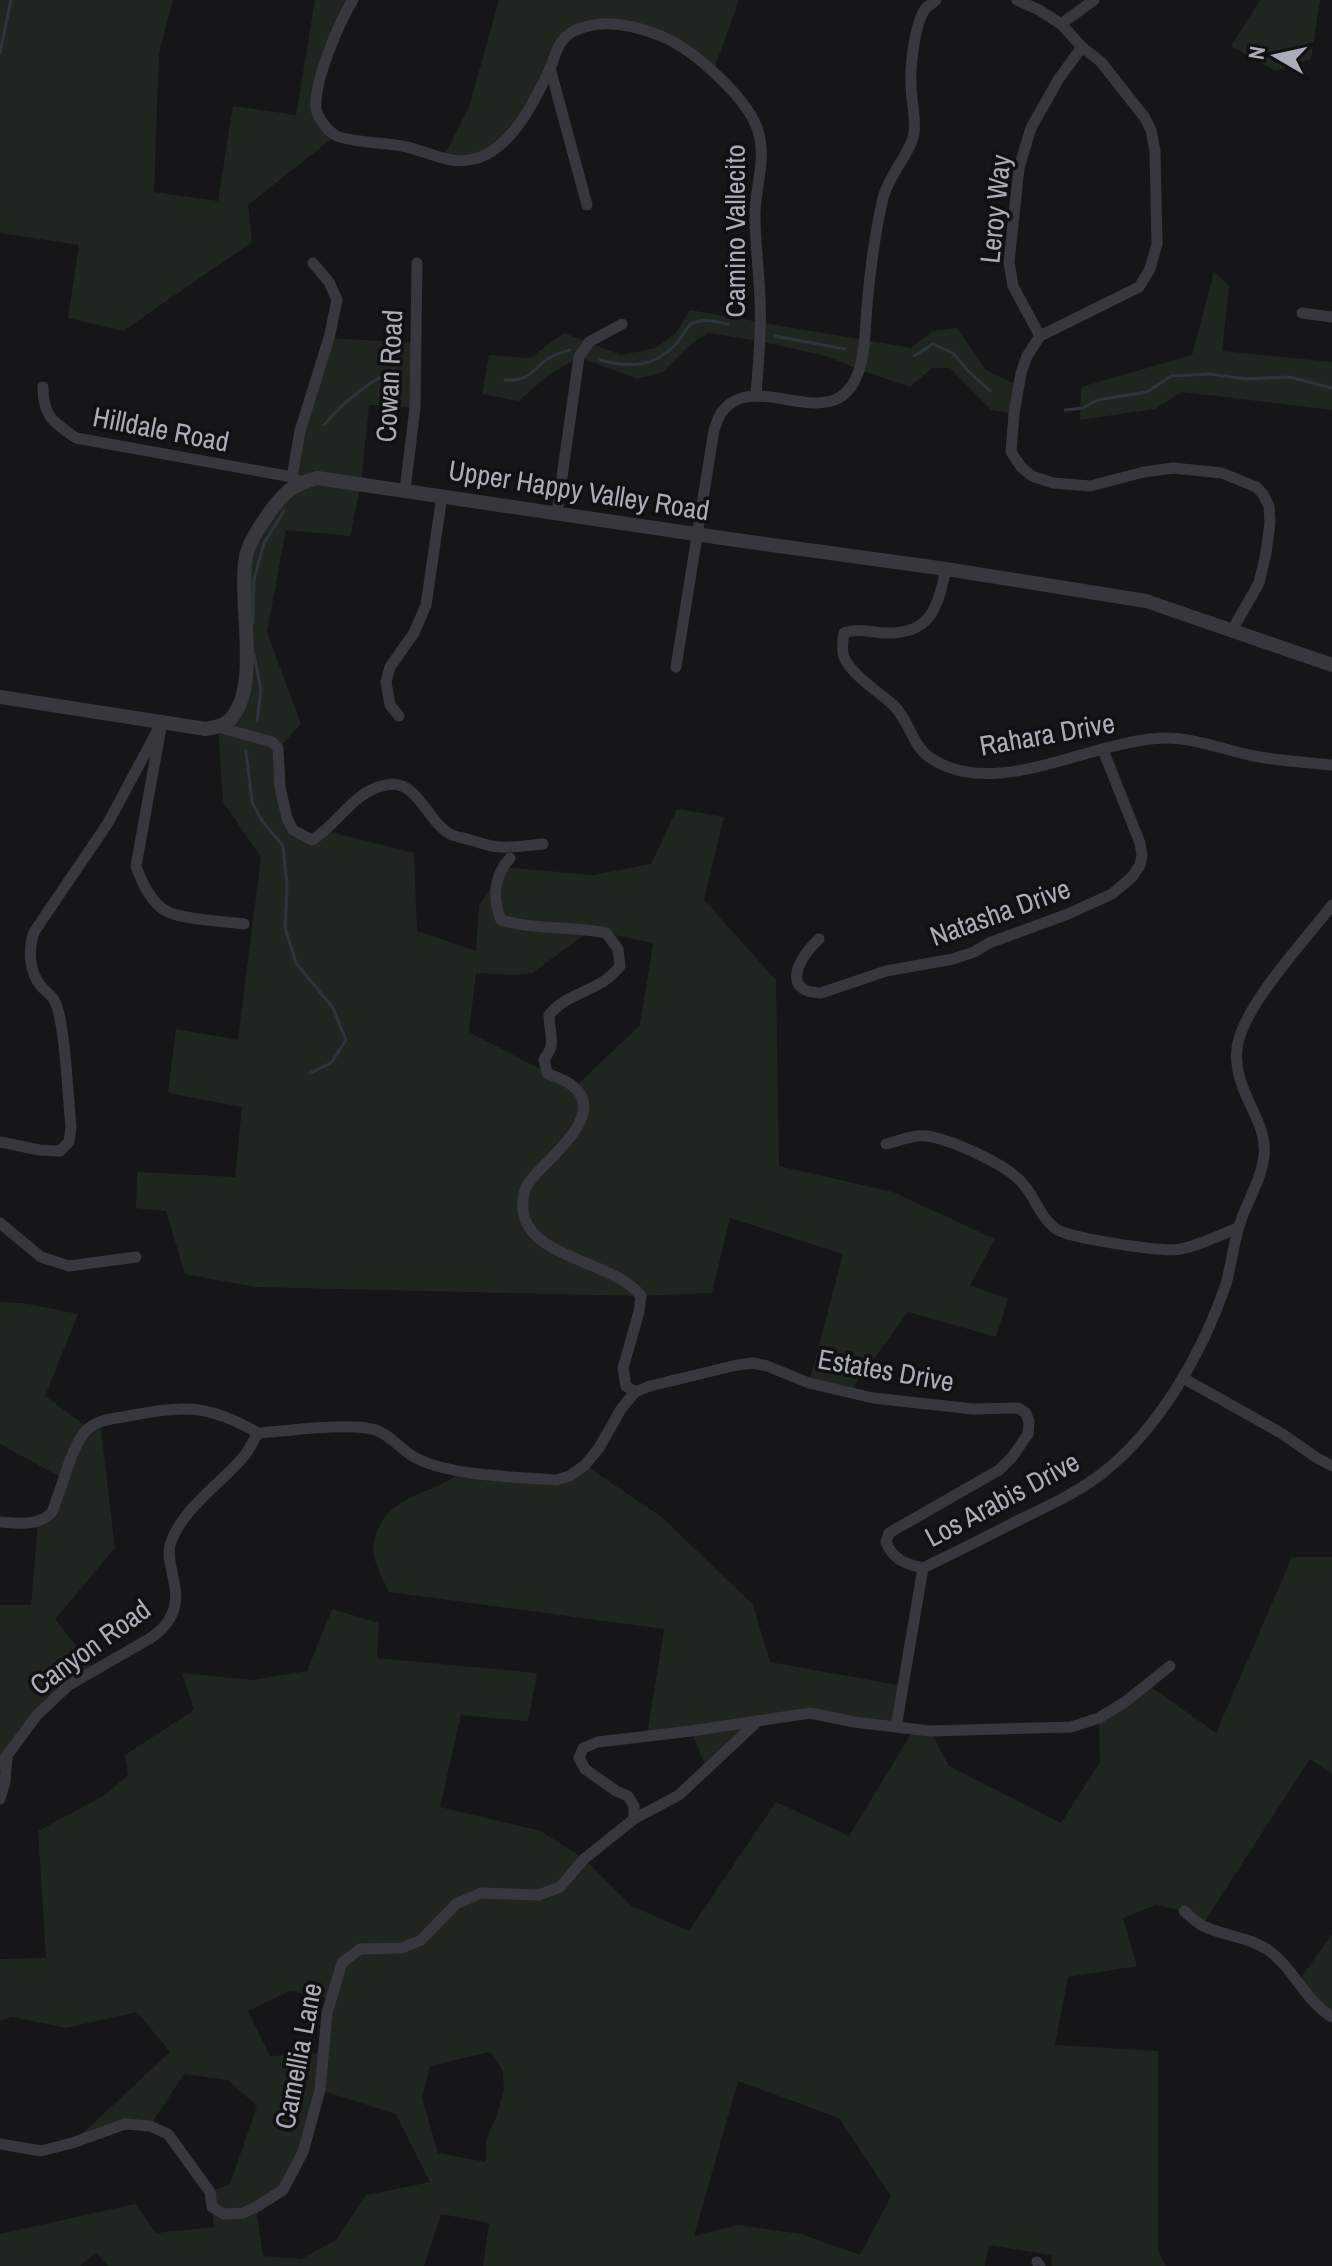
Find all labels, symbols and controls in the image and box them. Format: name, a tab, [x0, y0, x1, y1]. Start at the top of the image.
north arrow	[1236, 16, 1316, 96]
text: N	[1240, 44, 1272, 62]
street label: Camino Vallecito	[716, 144, 754, 318]
street label: Leroy Way	[970, 152, 1020, 265]
street label: Cowan Road	[367, 309, 411, 443]
street label: Hilldale Road	[90, 397, 232, 461]
street label: Upper Happy Valley Road	[446, 451, 712, 529]
street label: Rahara Drive	[976, 703, 1118, 765]
street label: Natasha Drive	[925, 869, 1075, 955]
street label: Estates Drive	[815, 1339, 957, 1401]
street label: Los Arabis Drive	[918, 1442, 1086, 1556]
street label: Canyon Road	[22, 1590, 158, 1704]
street label: Camellia Lane	[265, 1980, 331, 2132]

